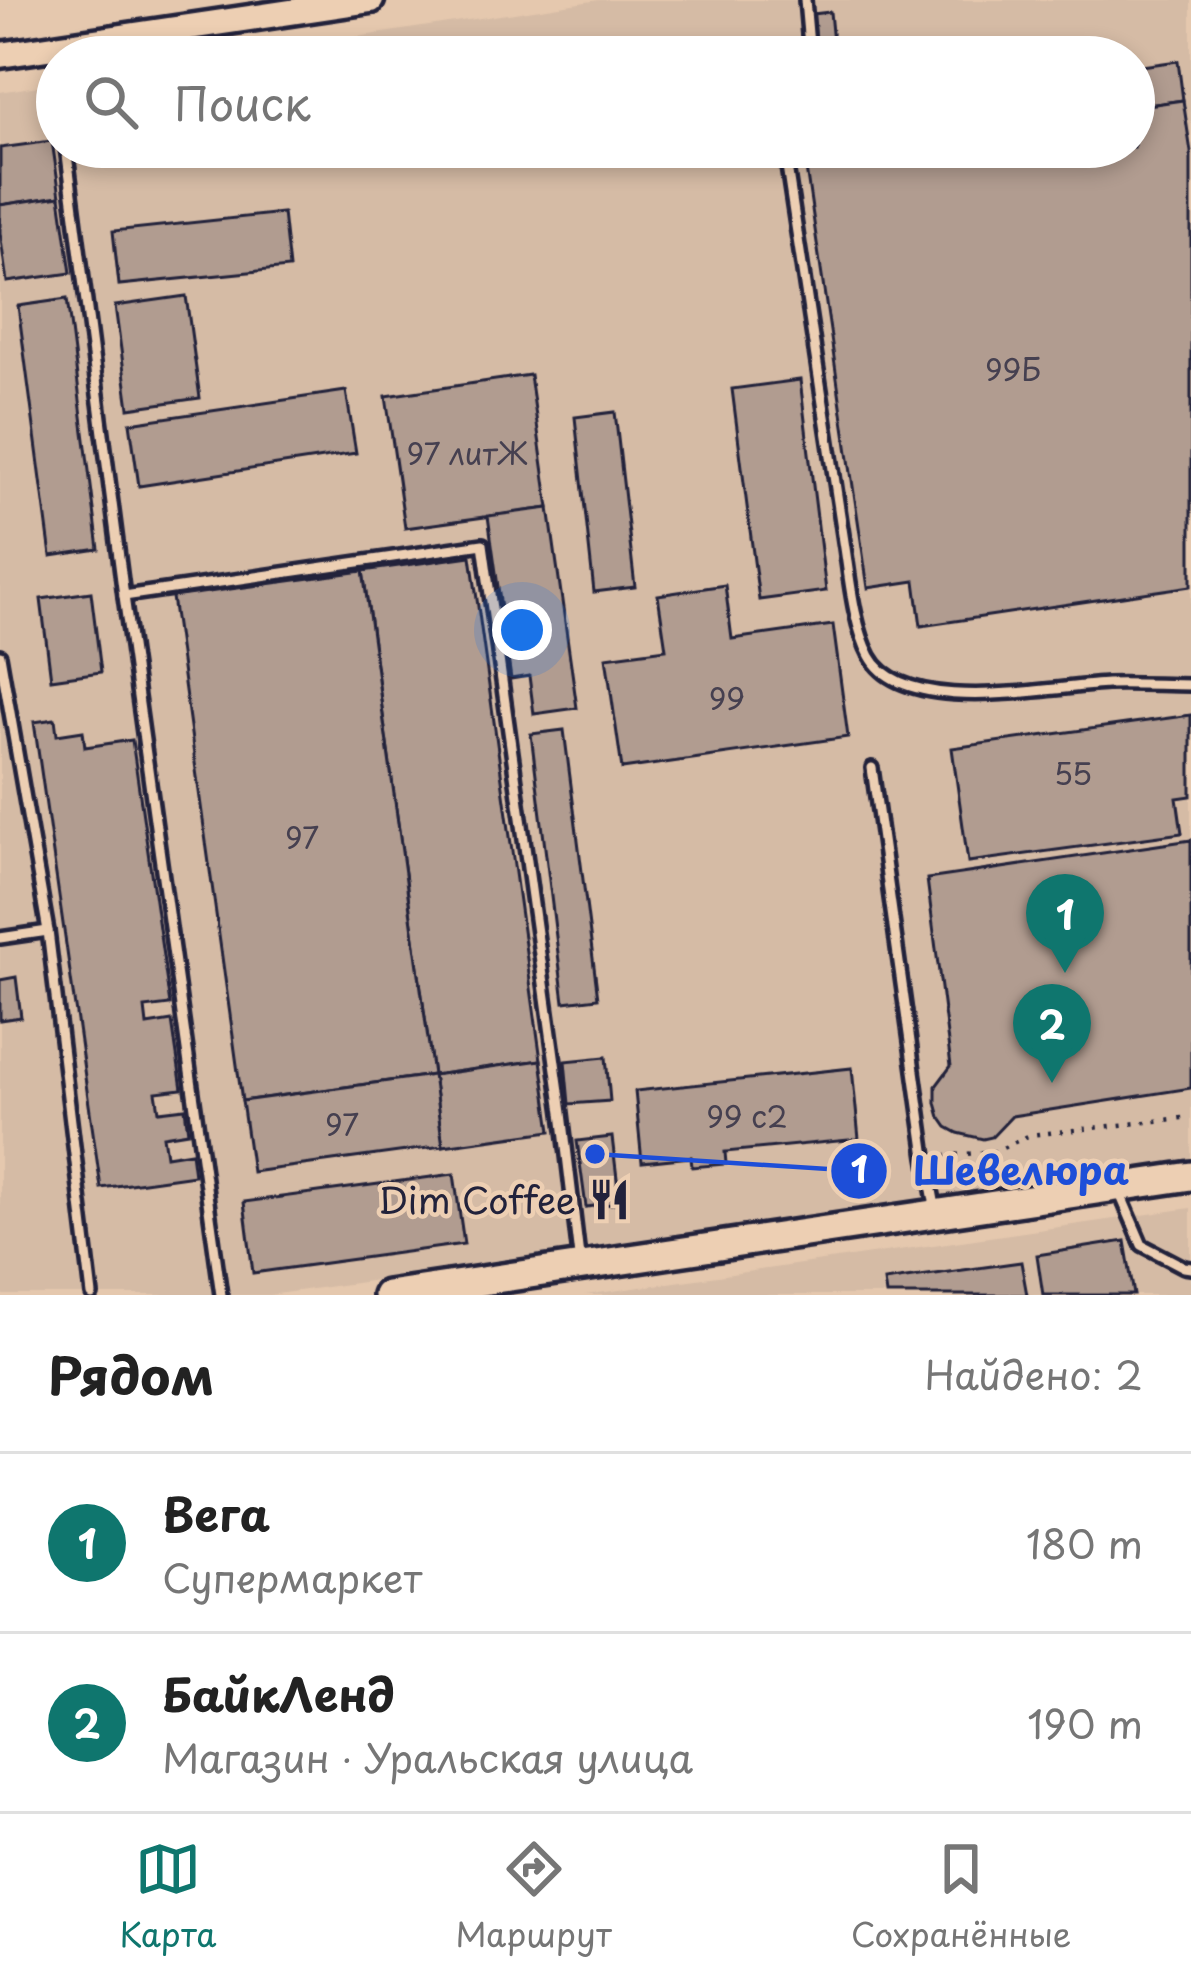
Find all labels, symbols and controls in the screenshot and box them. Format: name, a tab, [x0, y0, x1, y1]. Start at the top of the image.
search box	[36, 36, 1155, 168]
text: Поиск	[174, 68, 311, 136]
icon: search	[78, 69, 144, 135]
house number: 99Б	[985, 346, 1041, 391]
house number: 97 литЖ	[407, 430, 527, 475]
your location	[492, 600, 552, 660]
house number: 99	[709, 675, 745, 720]
house number: 55	[1054, 750, 1092, 795]
house number: 97	[285, 814, 319, 859]
pin: 1	[1026, 874, 1104, 973]
pin: 2	[1013, 984, 1091, 1083]
house number: 99 с2	[706, 1093, 788, 1138]
house number: 97	[325, 1101, 359, 1146]
callout: Шевелюра	[829, 1133, 1154, 1208]
text: Шевелюра	[913, 1139, 1130, 1198]
text: 1	[850, 1141, 868, 1195]
place label: Dim Coffee	[378, 1172, 576, 1226]
restaurant icon: Dim Coffee	[587, 1176, 633, 1222]
text: Рядом	[48, 1335, 214, 1412]
text: Найдено: 2	[924, 1344, 1143, 1403]
text: Вега	[162, 1479, 270, 1547]
text: 1	[78, 1513, 96, 1572]
text: 180 m	[1026, 1513, 1143, 1572]
text: Супермаркет	[162, 1547, 422, 1606]
text: БайкЛенд	[162, 1659, 395, 1727]
text: 2	[73, 1693, 101, 1752]
text: 190 m	[1027, 1693, 1143, 1752]
text: Магазин · Уральская улица	[162, 1727, 693, 1786]
tab: Карта	[120, 1836, 216, 1958]
tab: Маршрут	[456, 1836, 612, 1958]
tab: Сохранённые	[851, 1836, 1071, 1958]

